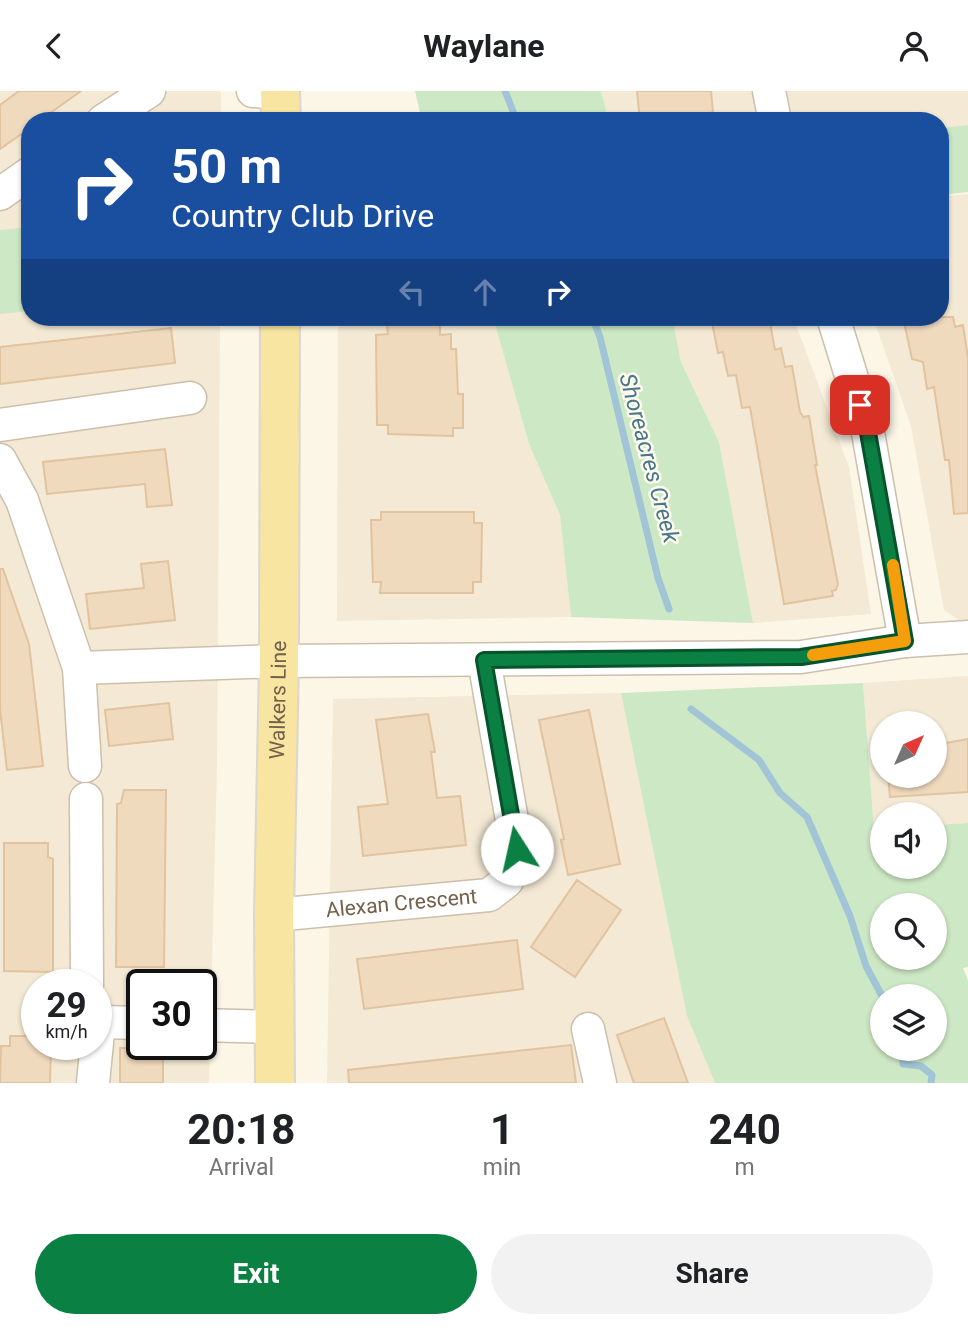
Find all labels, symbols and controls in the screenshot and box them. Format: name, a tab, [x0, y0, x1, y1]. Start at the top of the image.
icon: back	[35, 27, 73, 65]
text: Waylane	[423, 27, 545, 65]
icon: person	[895, 27, 933, 65]
text: 50 m	[171, 138, 282, 195]
icon: right	[56, 140, 147, 231]
text: Country Club Drive	[171, 197, 434, 235]
icon: left	[393, 273, 431, 311]
icon: ahead	[466, 273, 504, 311]
icon: right	[539, 273, 577, 311]
water label: Shoreacres Creek	[613, 370, 685, 546]
pin	[830, 375, 890, 435]
icon: arrive	[841, 386, 879, 424]
street label: Walkers Line	[265, 641, 291, 760]
north arrow	[870, 711, 947, 787]
map controls	[870, 711, 947, 1061]
button: sound	[870, 802, 947, 879]
position arrow	[480, 812, 554, 886]
street label: Alexan Crescent	[325, 884, 478, 922]
button: search	[870, 893, 947, 970]
speed limit sign: 30	[126, 969, 217, 1060]
button: layers	[870, 984, 947, 1061]
text: 29	[46, 985, 87, 1026]
text: km/h	[45, 1021, 88, 1042]
text: 20:18	[187, 1105, 295, 1154]
text: 1	[490, 1105, 514, 1154]
text: 240	[708, 1105, 781, 1154]
text: Arrival	[209, 1154, 274, 1181]
text: min	[483, 1154, 521, 1181]
text: m	[735, 1154, 755, 1181]
button: Exit	[35, 1234, 477, 1314]
button: Share	[491, 1234, 933, 1314]

